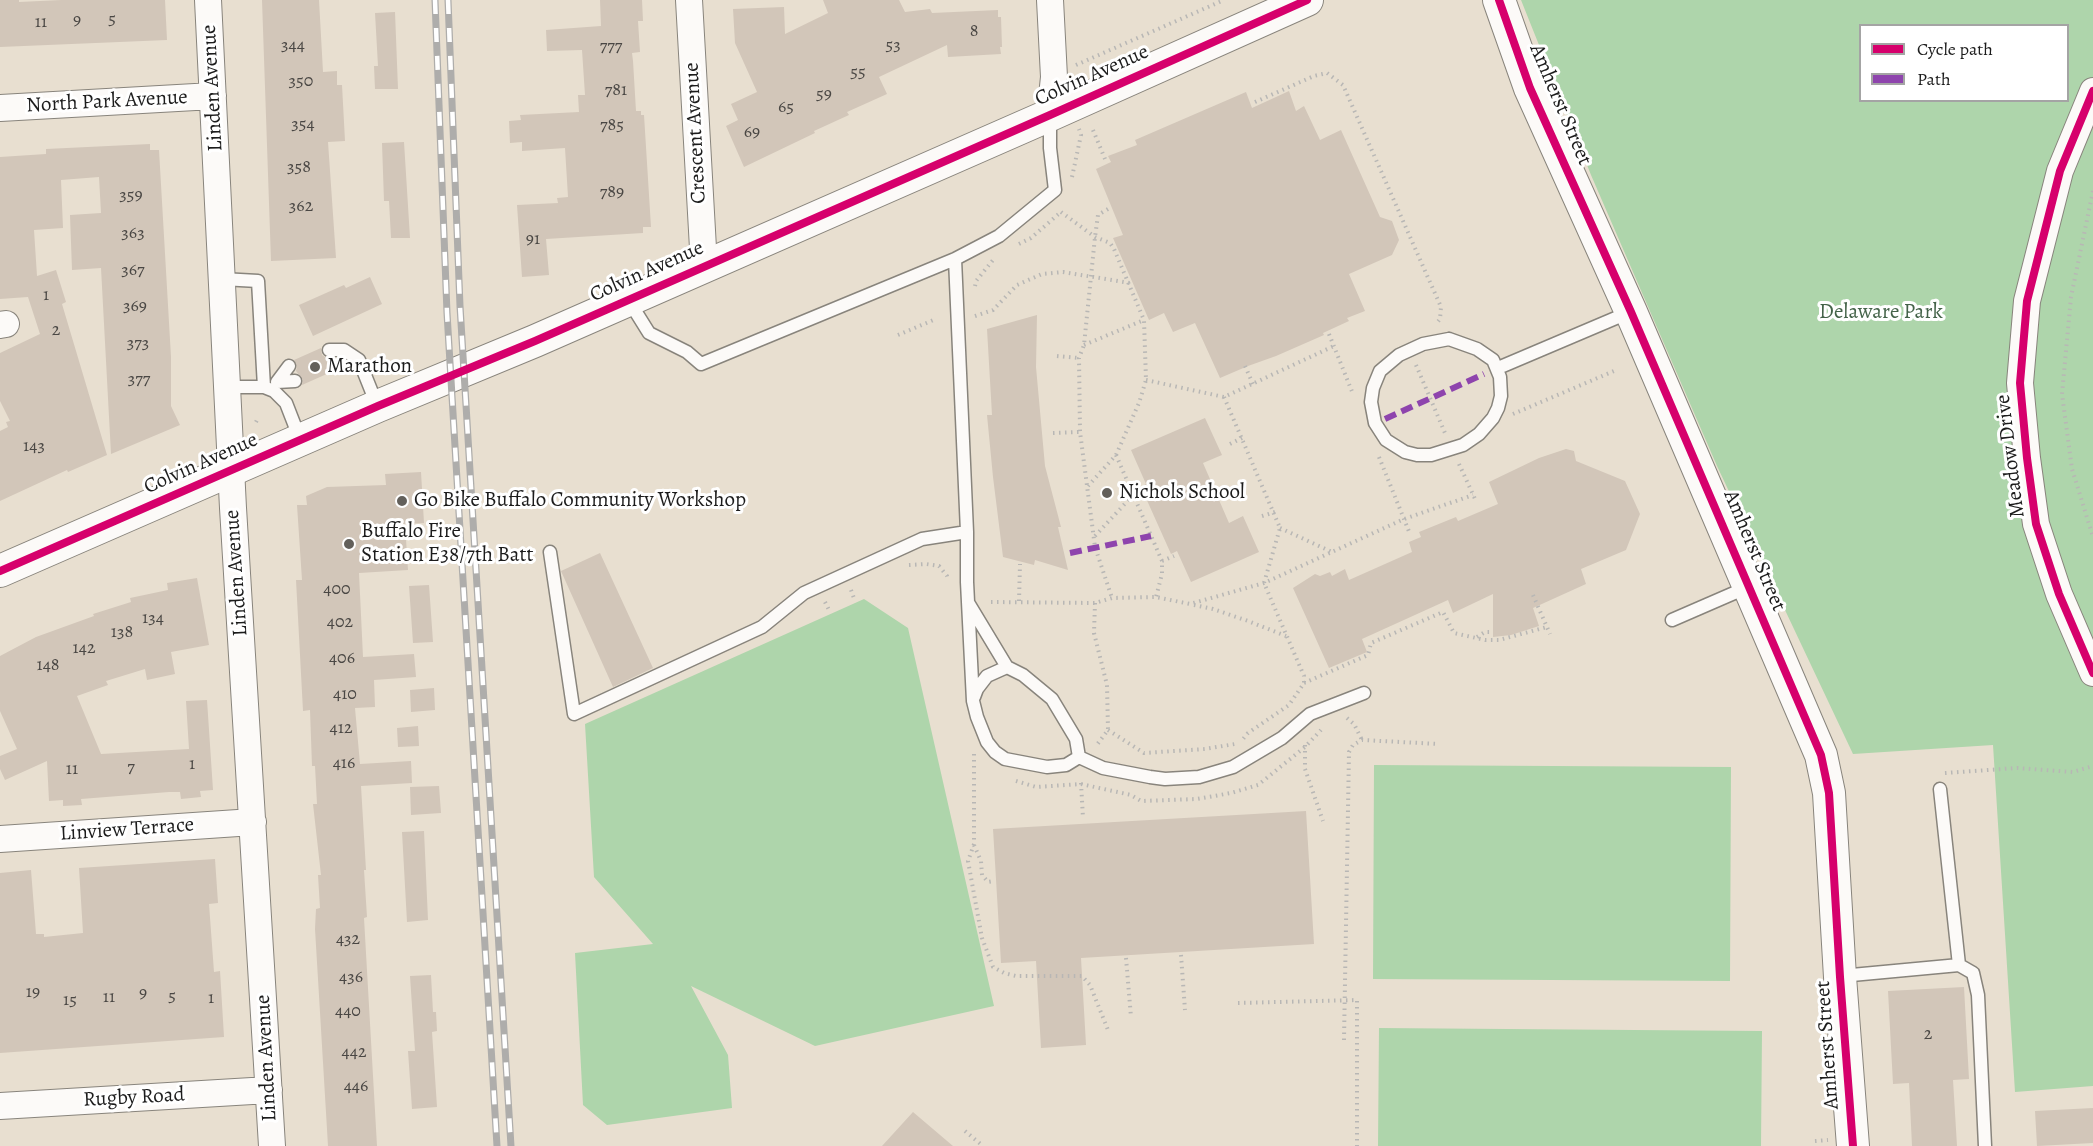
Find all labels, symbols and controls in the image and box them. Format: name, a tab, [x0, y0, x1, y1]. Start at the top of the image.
house number: 5	[108, 9, 116, 31]
house number: 9	[73, 10, 81, 32]
house number: 11	[35, 12, 47, 34]
house number: 8	[970, 21, 978, 43]
street label: Linden Avenue	[197, 24, 229, 152]
legend	[1859, 24, 2069, 102]
house number: 344	[281, 35, 305, 57]
house number: 53	[885, 35, 901, 57]
house number: 777	[600, 36, 622, 58]
text: Cycle path	[1917, 37, 1993, 61]
street label: Colvin Avenue	[1031, 40, 1153, 112]
street label: Amherst Street	[1523, 41, 1597, 169]
street label: Crescent Avenue	[680, 62, 712, 204]
house number: 55	[850, 62, 866, 84]
text: Path	[1917, 67, 1951, 91]
house number: 350	[289, 71, 313, 93]
house number: 781	[605, 80, 627, 102]
house number: 59	[816, 84, 832, 106]
street label: North Park Avenue	[26, 85, 188, 119]
house number: 65	[778, 97, 794, 119]
house number: 354	[291, 114, 315, 136]
house number: 785	[600, 115, 624, 137]
house number: 69	[744, 122, 760, 144]
house number: 358	[287, 157, 311, 179]
house number: 789	[600, 182, 624, 204]
house number: 359	[119, 185, 143, 207]
house number: 362	[289, 196, 313, 218]
house number: 363	[121, 223, 145, 245]
house number: 91	[526, 229, 540, 251]
street label: Colvin Avenue	[586, 236, 708, 308]
house number: 367	[121, 260, 145, 282]
house number: 1	[43, 285, 49, 307]
house number: 369	[123, 296, 147, 318]
park label: Delaware Park	[1819, 300, 1943, 326]
house number: 2	[52, 320, 60, 342]
house number: 373	[127, 333, 149, 355]
place label: Marathon	[327, 354, 412, 380]
marker: Marathon	[308, 360, 322, 374]
house number: 377	[128, 369, 150, 391]
street label: Meadow Drive	[1991, 393, 2031, 519]
street label: Colvin Avenue	[140, 428, 262, 500]
house number: 143	[23, 436, 45, 458]
place label: Nichols School	[1119, 480, 1245, 506]
marker: Nichols School	[1100, 486, 1114, 500]
street label: Amherst Street	[1717, 487, 1791, 615]
place label: Go Bike Buffalo Community Workshop	[414, 488, 746, 514]
marker: Go Bike Buffalo Community Workshop	[395, 494, 409, 508]
street label: Linden Avenue	[220, 509, 254, 637]
place label: Buffalo Fire Station E38/7th Batt	[361, 519, 533, 569]
marker: Buffalo Fire Station E38/7th Batt	[342, 537, 356, 551]
house number: 400	[323, 579, 351, 601]
house number: 134	[142, 608, 164, 630]
house number: 402	[327, 612, 353, 634]
house number: 138	[111, 622, 133, 644]
house number: 142	[73, 638, 95, 660]
house number: 406	[329, 648, 355, 670]
house number: 148	[36, 655, 60, 677]
house number: 410	[333, 684, 357, 706]
house number: 412	[330, 718, 352, 740]
house number: 416	[333, 753, 355, 775]
house number: 1	[189, 754, 195, 776]
house number: 7	[127, 757, 135, 779]
house number: 11	[66, 759, 78, 781]
street label: Linview Terrace	[59, 813, 195, 847]
house number: 432	[336, 929, 360, 951]
house number: 436	[339, 967, 363, 989]
street label: Amherst Street	[1811, 980, 1845, 1110]
house number: 19	[26, 982, 40, 1004]
house number: 9	[139, 983, 147, 1005]
house number: 5	[168, 986, 176, 1008]
house number: 11	[103, 987, 115, 1009]
house number: 1	[208, 988, 214, 1010]
house number: 15	[63, 990, 77, 1012]
street label: Linden Avenue	[251, 994, 283, 1122]
house number: 440	[335, 1001, 361, 1023]
house number: 2	[1924, 1024, 1932, 1046]
house number: 442	[342, 1042, 366, 1064]
house number: 446	[344, 1076, 368, 1098]
street label: Rugby Road	[83, 1083, 185, 1113]

